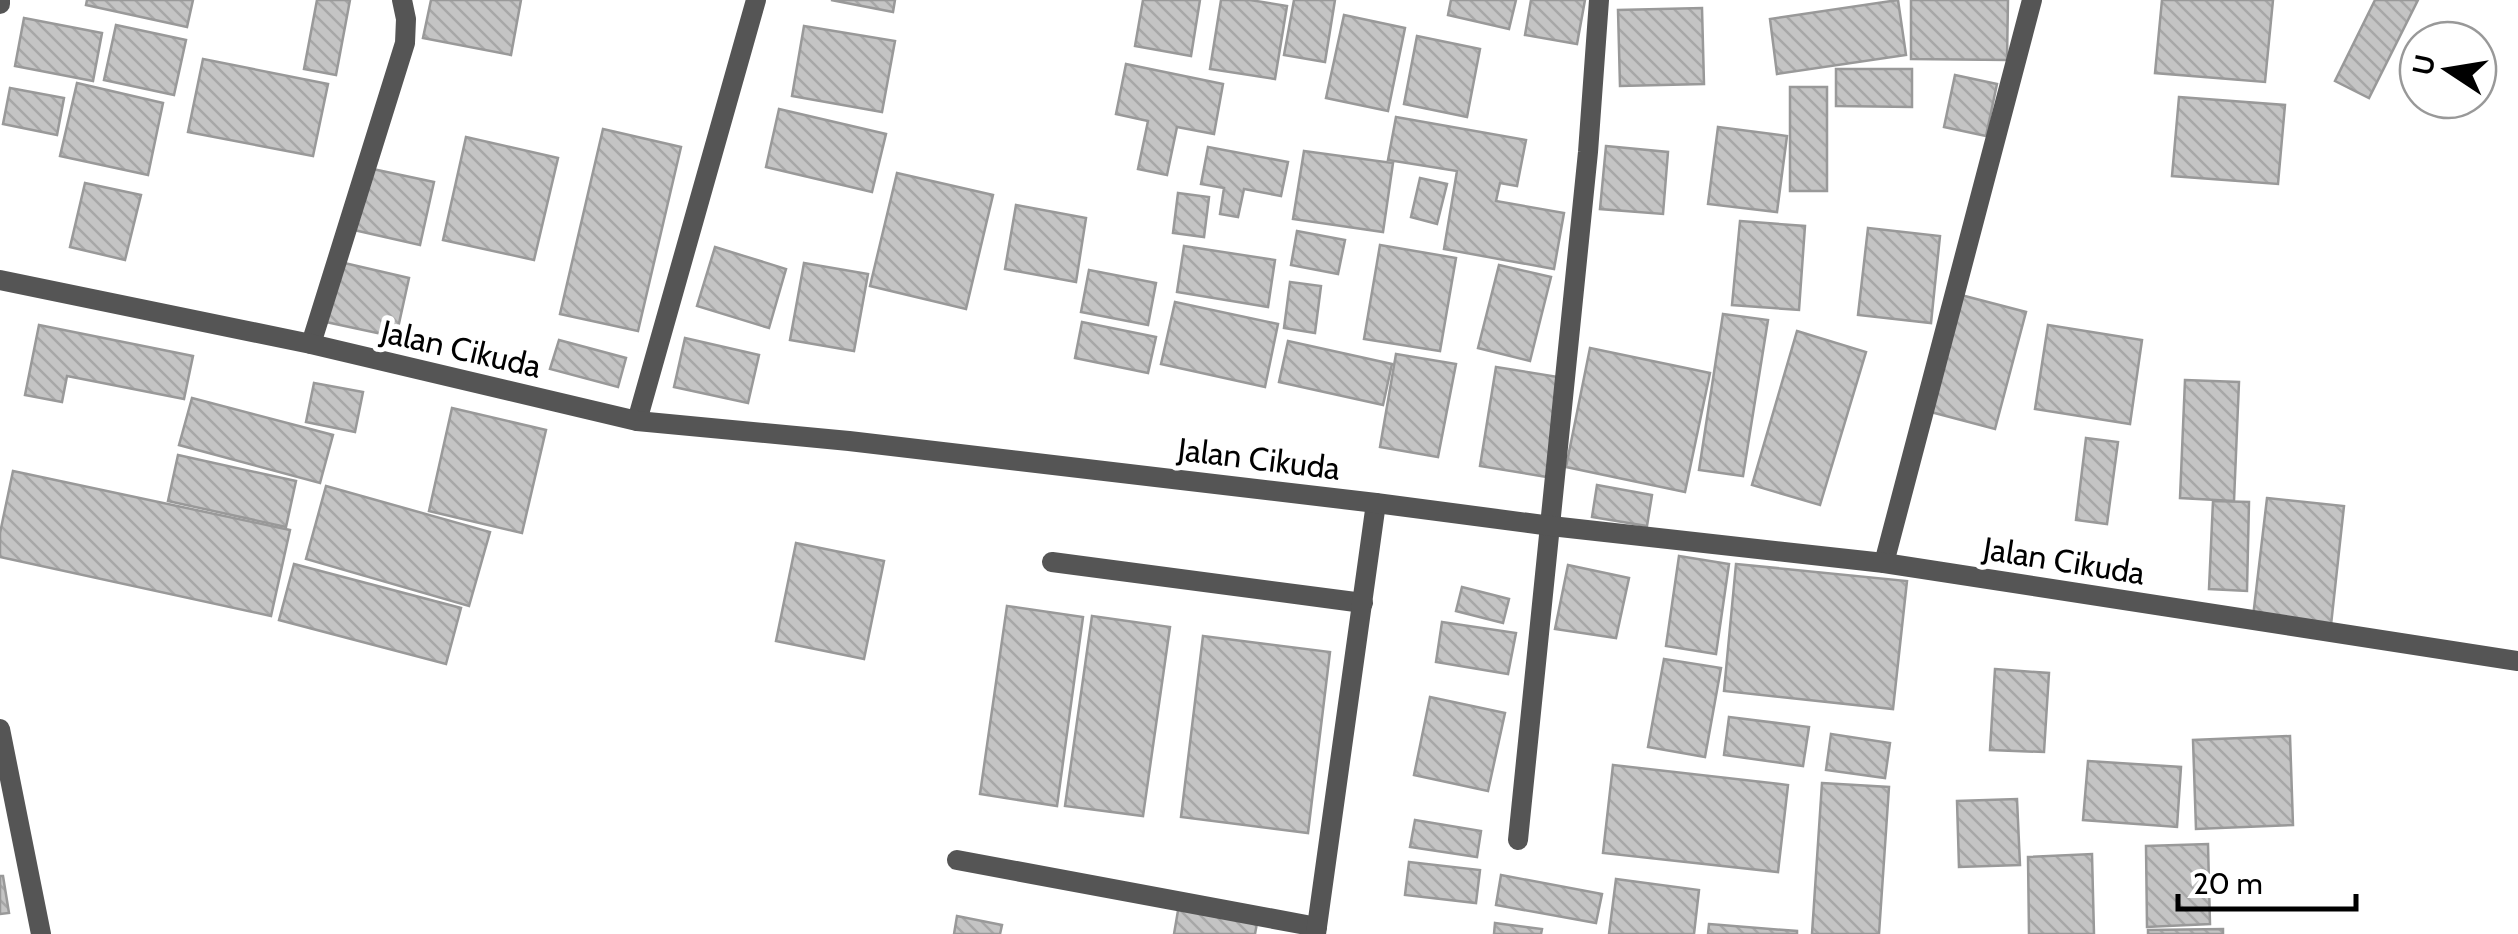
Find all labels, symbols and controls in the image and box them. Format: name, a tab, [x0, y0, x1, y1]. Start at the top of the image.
north arrow	[2398, 20, 2498, 120]
text: U	[2405, 51, 2442, 78]
street label: Jalan Cikuda	[376, 311, 545, 386]
street label: Jalan Cikuda	[1175, 429, 1343, 488]
street label: Jalan Cikuda	[1980, 528, 2148, 593]
scale bar	[2178, 849, 2356, 911]
text: 20 m	[2193, 865, 2263, 902]

